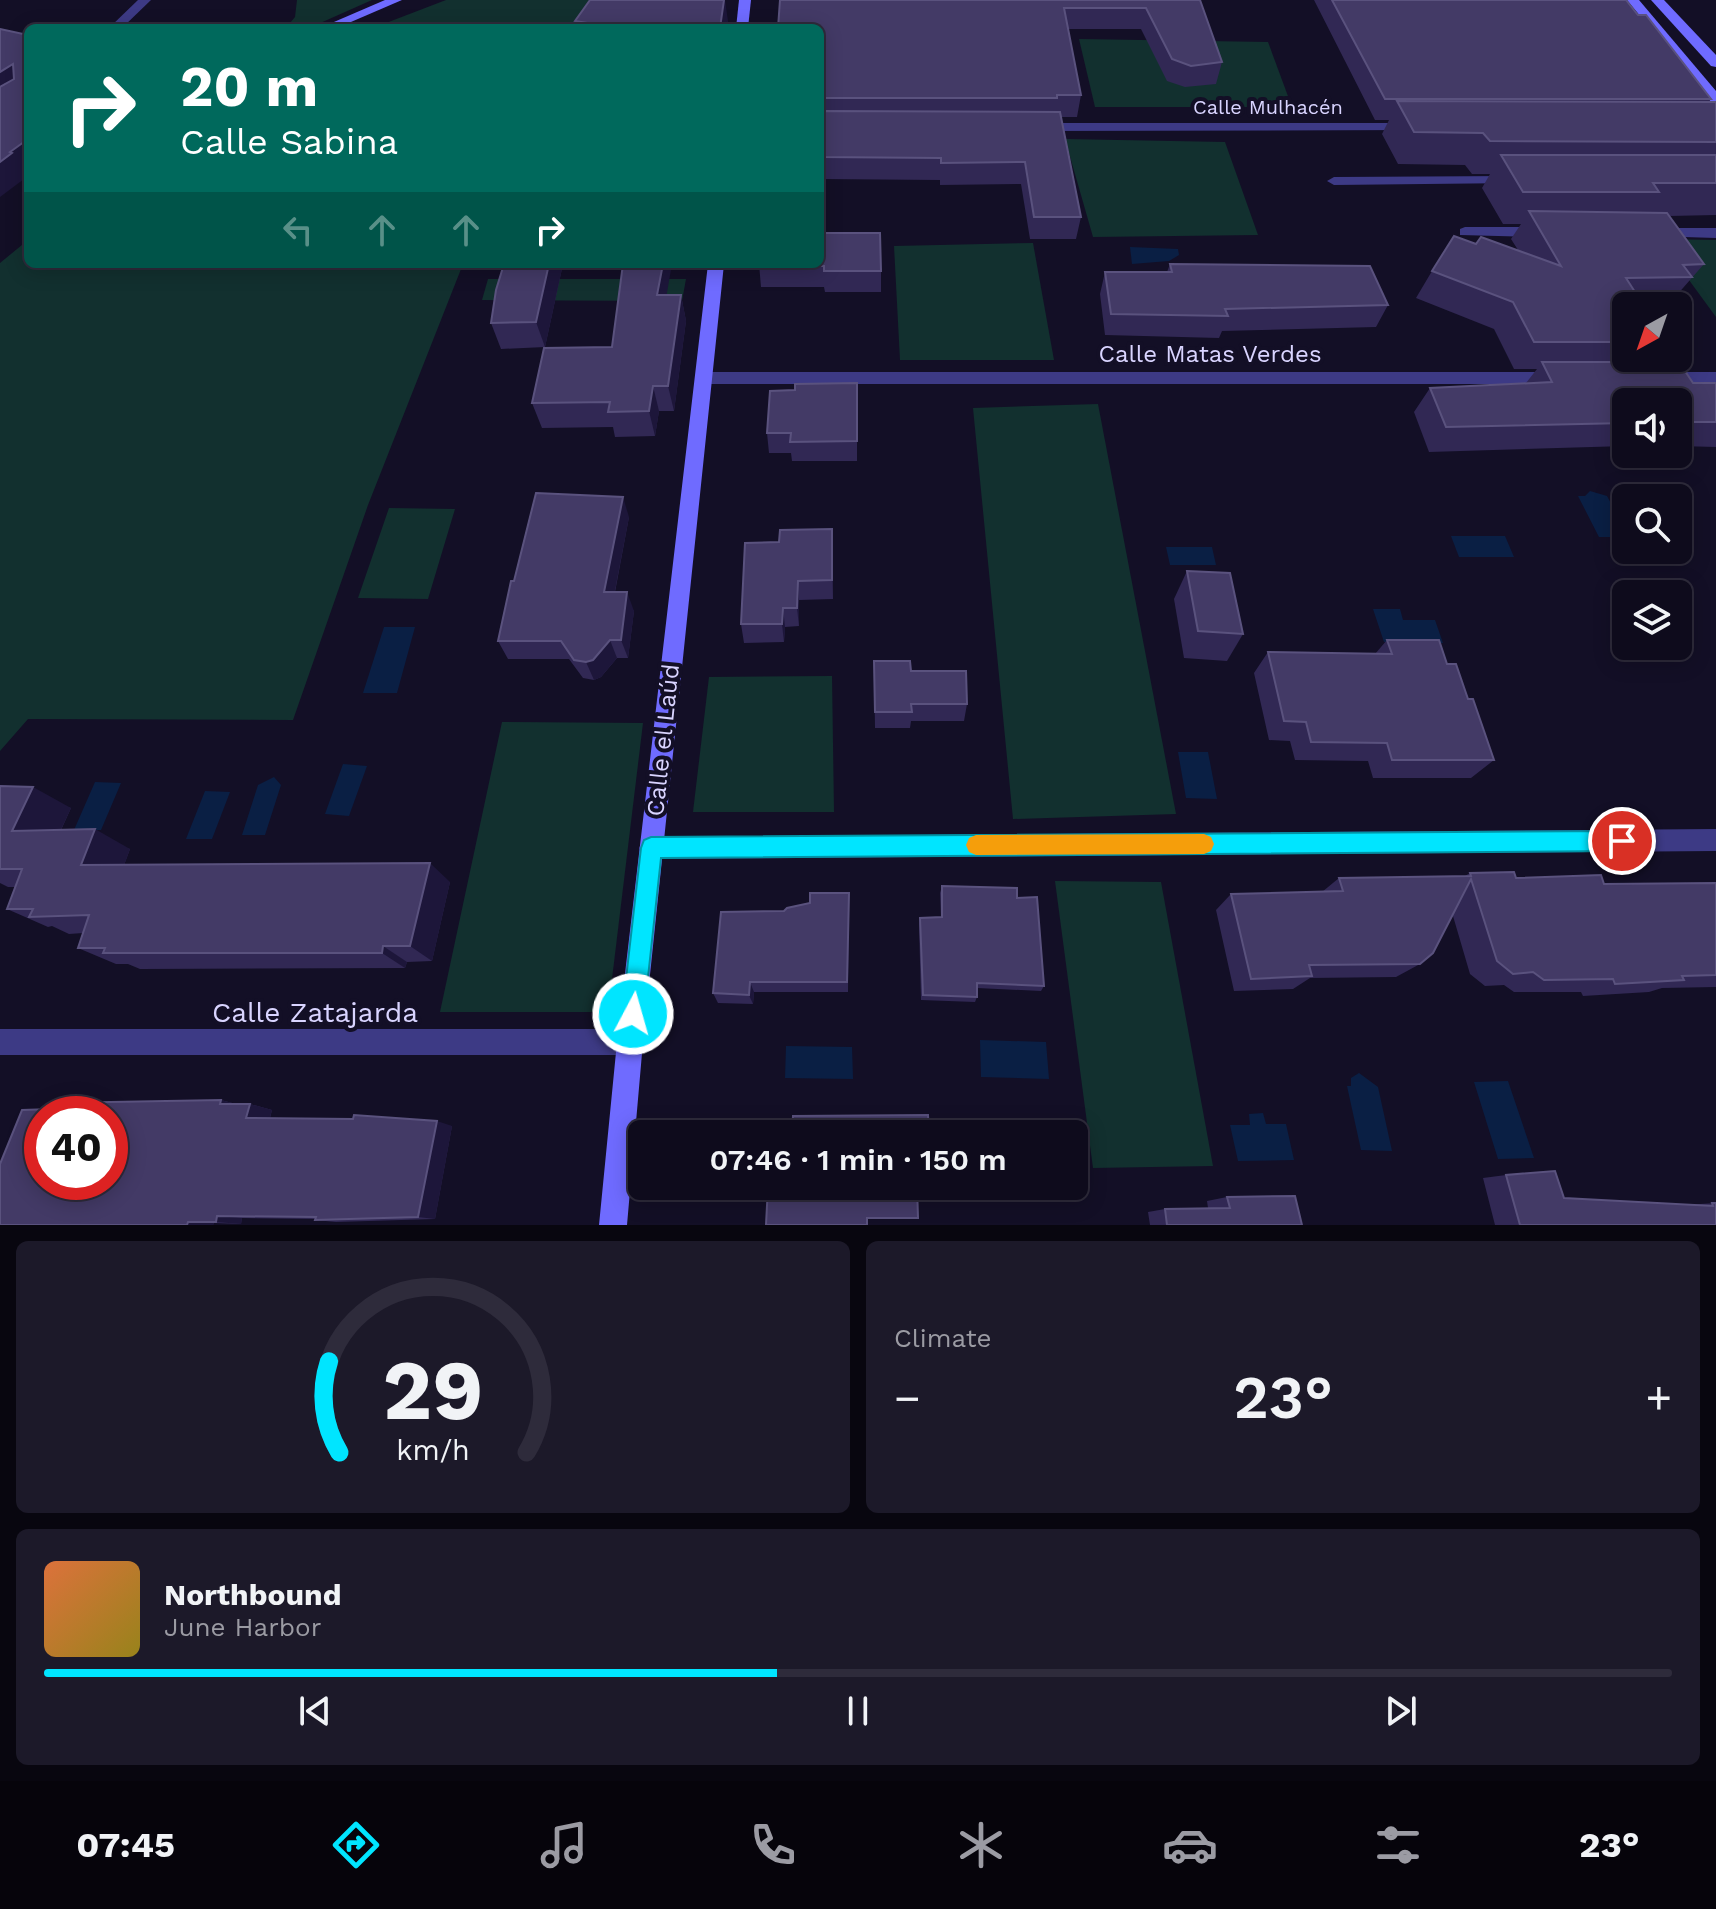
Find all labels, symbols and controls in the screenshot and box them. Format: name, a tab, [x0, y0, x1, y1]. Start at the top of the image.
text: 20 m	[180, 54, 318, 120]
icon: right	[48, 56, 152, 160]
street label: Calle Mulhacén	[1193, 95, 1343, 119]
text: Calle Sabina	[180, 121, 398, 163]
icon: left	[276, 208, 320, 252]
icon: ahead	[360, 208, 404, 252]
icon: ahead	[444, 208, 488, 252]
icon: right	[528, 208, 572, 252]
north arrow	[1612, 292, 1692, 372]
map controls	[1612, 292, 1692, 660]
street label: Calle Matas Verdes	[1098, 340, 1322, 368]
button: sound	[1612, 388, 1692, 468]
button: search	[1612, 484, 1692, 564]
button: layers	[1612, 580, 1692, 660]
street label: Calle el Laúd	[641, 662, 685, 818]
pin	[1588, 807, 1656, 875]
icon: arrive	[1600, 819, 1644, 863]
position arrow	[591, 972, 675, 1056]
street label: Calle Zatajarda	[212, 996, 418, 1029]
speed limit sign: 40	[24, 1096, 128, 1200]
text: 07:46 · 1 min · 150 m	[709, 1142, 1007, 1177]
text: Climate	[894, 1323, 992, 1353]
text: 29	[383, 1342, 483, 1439]
text: 23°	[1233, 1362, 1333, 1433]
text: −	[894, 1372, 921, 1424]
text: +	[1645, 1372, 1672, 1424]
text: km/h	[396, 1433, 470, 1467]
text: Northbound	[164, 1577, 341, 1612]
text: June Harbor	[164, 1612, 321, 1642]
icon: previous	[293, 1689, 337, 1733]
icon: pause	[836, 1689, 880, 1733]
icon: next	[1379, 1689, 1423, 1733]
icon: directions	[328, 1817, 384, 1873]
icon: music	[536, 1817, 592, 1873]
icon: phone	[745, 1817, 801, 1873]
icon: climate	[953, 1817, 1009, 1873]
icon: car	[1162, 1817, 1218, 1873]
icon: filters	[1370, 1817, 1426, 1873]
text: 07:45	[76, 1824, 175, 1866]
text: 23°	[1579, 1824, 1640, 1866]

